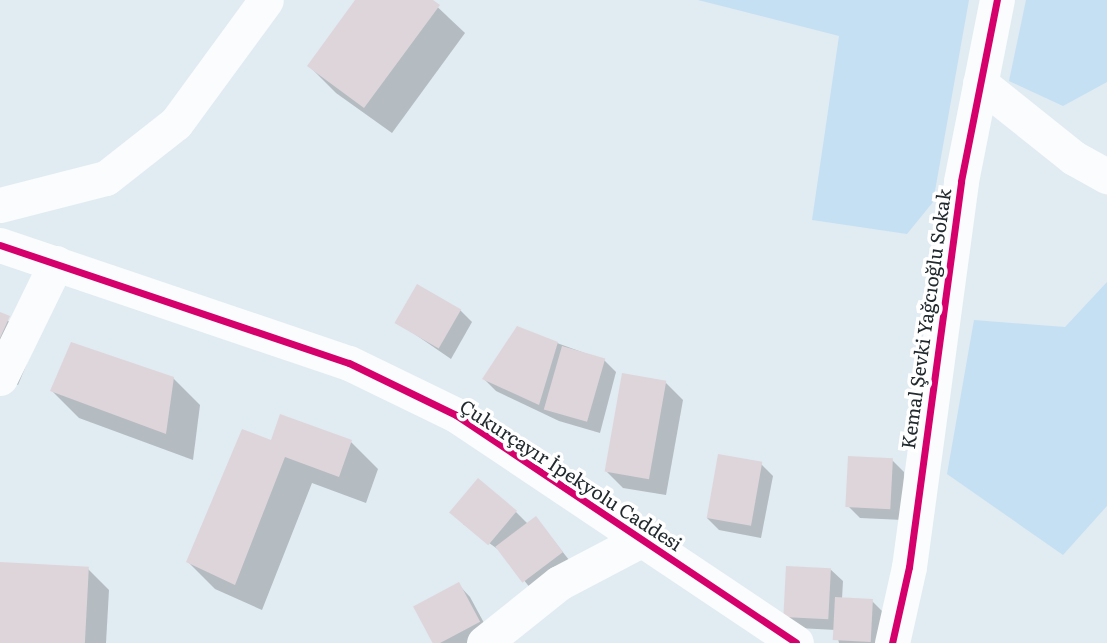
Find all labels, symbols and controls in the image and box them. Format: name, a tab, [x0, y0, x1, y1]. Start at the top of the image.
street label: Kemal Şevki Yağcıoğlu Sokak	[896, 187, 956, 451]
street label: Çukurçayır İpekyolu Caddesi	[456, 395, 686, 555]

